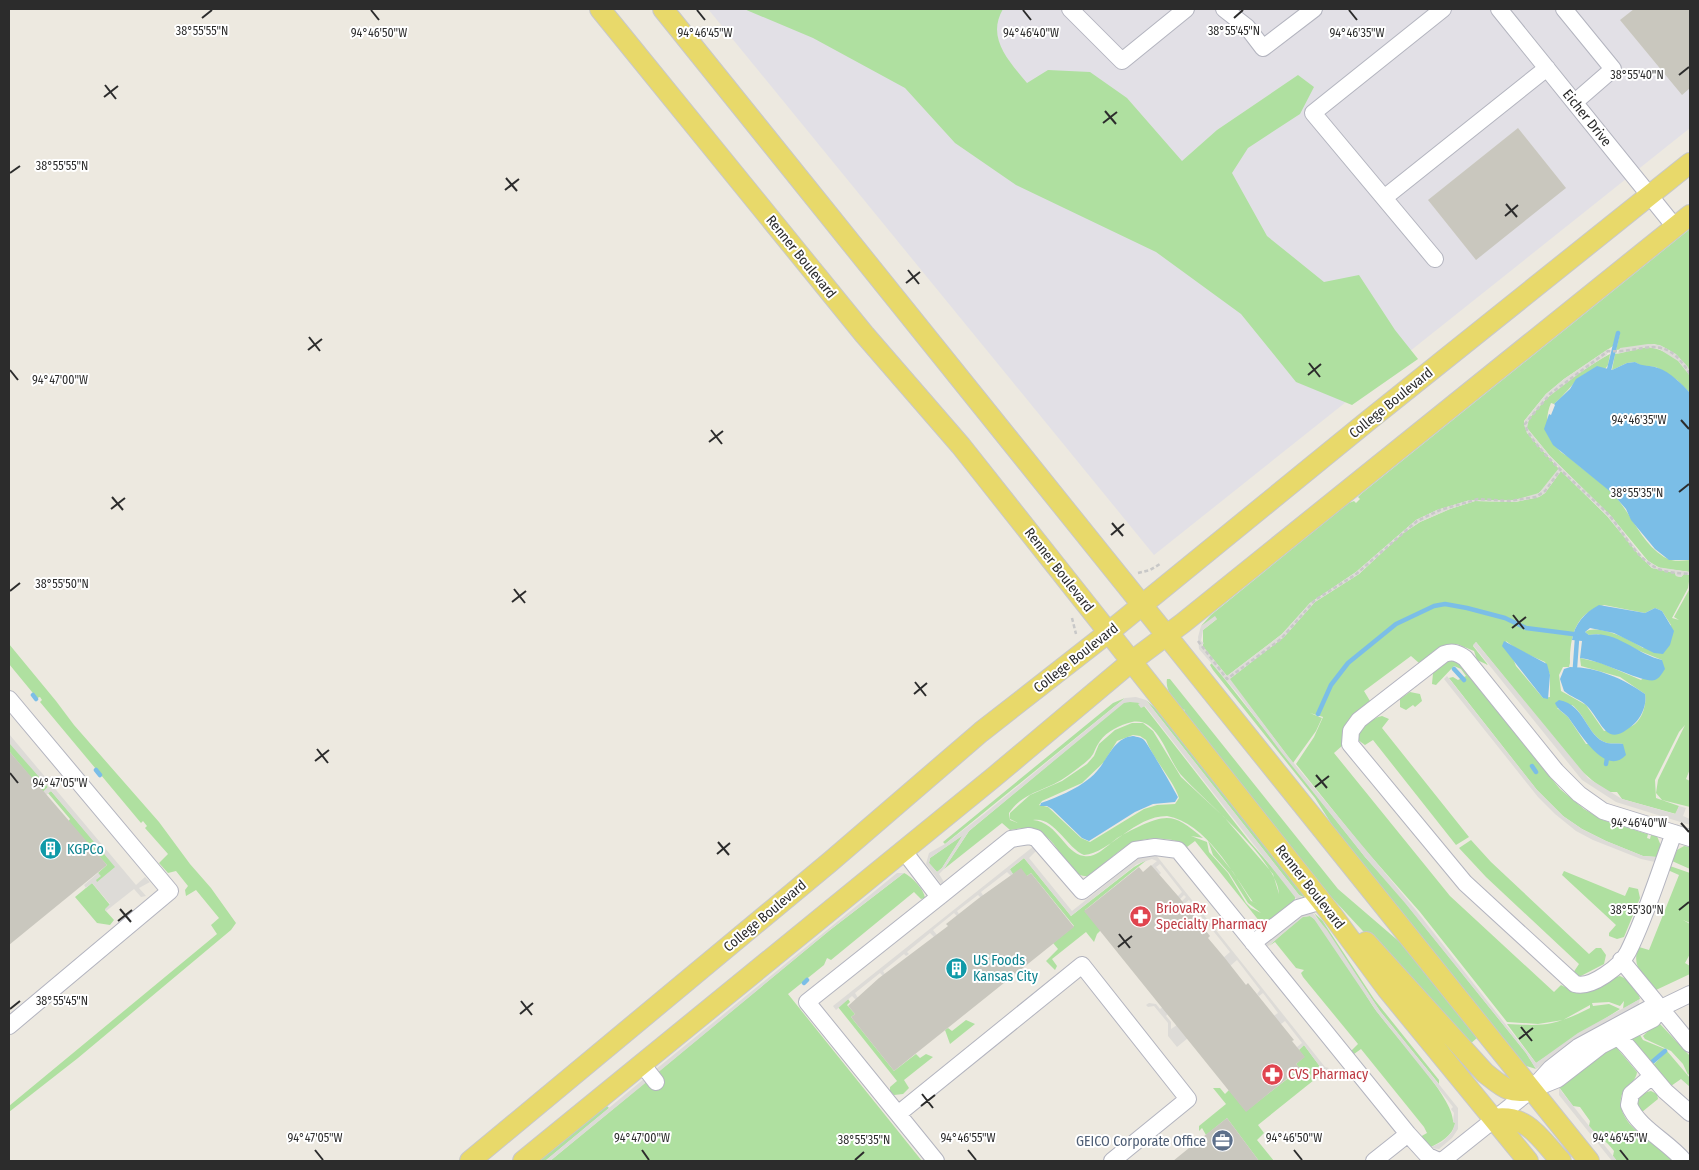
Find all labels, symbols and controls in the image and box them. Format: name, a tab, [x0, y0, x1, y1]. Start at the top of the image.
text: 38°55'55"N	[176, 24, 228, 38]
text: 38°55'45"N	[1208, 24, 1260, 38]
text: 94°46'50"W	[351, 26, 407, 40]
text: 94°46'45"W	[678, 26, 733, 40]
text: 94°46'40"W	[1003, 26, 1059, 40]
text: 94°46'35"W	[1329, 26, 1385, 40]
text: 38°55'40"N	[1610, 68, 1664, 82]
street label: Eicher Drive	[1559, 86, 1615, 150]
text: 38°55'55"N	[36, 159, 88, 173]
street label: Renner Boulevard	[762, 212, 840, 302]
street label: College Boulevard	[1346, 364, 1436, 442]
text: 94°47'00"W	[32, 373, 88, 387]
text: 94°46'35"W	[1611, 413, 1667, 427]
text: 38°55'35"N	[1611, 486, 1663, 500]
street label: Renner Boulevard	[1021, 525, 1097, 615]
text: 38°55'50"N	[35, 577, 89, 591]
street label: College Boulevard	[1030, 620, 1122, 696]
text: 94°47'05"W	[33, 776, 87, 790]
text: 94°46'40"W	[1611, 816, 1667, 830]
building icon: KGPCo	[39, 837, 63, 861]
place label: KGPCo	[67, 841, 104, 858]
street label: Renner Boulevard	[1272, 842, 1348, 932]
street label: College Boulevard	[720, 876, 810, 956]
place label: BriovaRx Specialty Pharmacy	[1156, 900, 1268, 933]
text: 38°55'30"N	[1610, 903, 1664, 917]
pharmacy icon: BriovaRx Specialty Pharmacy	[1128, 904, 1152, 928]
place label: US Foods Kansas City	[973, 952, 1039, 985]
building icon: US Foods Kansas City	[945, 956, 969, 980]
text: 38°55'45"N	[36, 994, 88, 1008]
pharmacy icon: CVS Pharmacy	[1260, 1062, 1284, 1086]
place label: CVS Pharmacy	[1288, 1066, 1369, 1083]
office icon: GEICO Corporate Office	[1210, 1129, 1234, 1153]
text: 94°47'05"W	[288, 1131, 342, 1145]
text: 94°47'00"W	[614, 1131, 670, 1145]
text: 94°46'55"W	[940, 1131, 996, 1145]
text: 94°46'50"W	[1266, 1131, 1322, 1145]
text: 94°46'45"W	[1593, 1131, 1648, 1145]
text: 38°55'35"N	[838, 1133, 890, 1147]
place label: GEICO Corporate Office	[1076, 1133, 1206, 1150]

